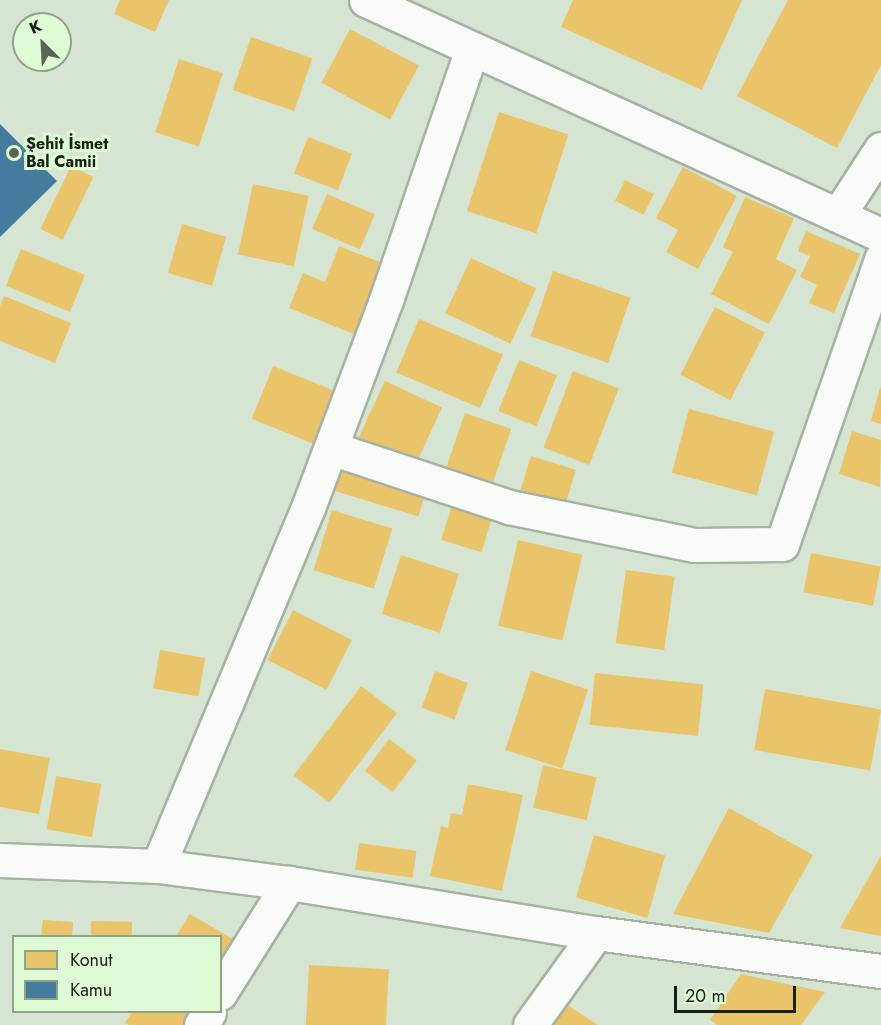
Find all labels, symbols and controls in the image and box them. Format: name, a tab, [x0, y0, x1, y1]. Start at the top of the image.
north arrow	[12, 12, 72, 72]
text: K	[26, 14, 45, 40]
place label: Şehit İsmet Bal Camii	[26, 134, 108, 172]
marker: Şehit İsmet Bal Camii	[7, 146, 21, 160]
legend	[12, 935, 222, 1013]
text: Konut	[70, 947, 113, 973]
scale bar	[677, 974, 798, 1012]
text: Kamu	[70, 977, 112, 1003]
text: 20 m	[685, 983, 725, 1009]

